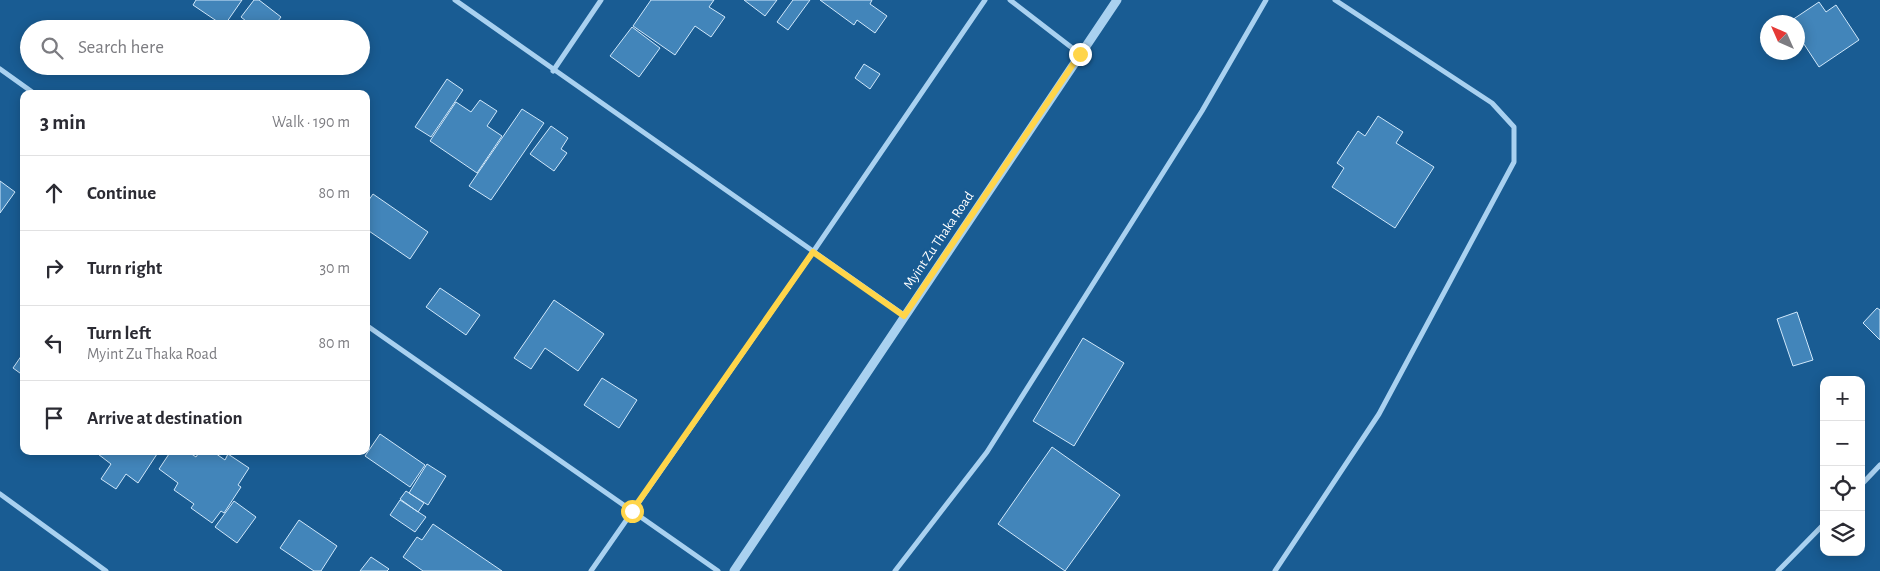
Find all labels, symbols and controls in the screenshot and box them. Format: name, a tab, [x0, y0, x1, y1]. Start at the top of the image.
north arrow	[1760, 15, 1805, 60]
search box	[20, 20, 370, 75]
icon: search	[38, 34, 66, 62]
text: Search here	[78, 38, 164, 57]
route end	[1069, 43, 1092, 66]
text: 3 min	[40, 112, 86, 133]
text: Walk · 190 m	[272, 114, 350, 130]
icon: ahead	[40, 179, 68, 207]
text: Continue	[87, 184, 156, 203]
text: 80 m	[319, 185, 350, 201]
street label: Myint Zu Thaka Road	[901, 189, 976, 292]
icon: right	[40, 254, 68, 282]
text: Turn right	[87, 259, 162, 278]
text: 30 m	[320, 260, 350, 276]
text: Turn left	[87, 324, 151, 343]
icon: left	[40, 329, 68, 357]
text: 80 m	[319, 335, 350, 351]
text: Myint Zu Thaka Road	[87, 346, 217, 362]
map controls	[1820, 376, 1865, 556]
button: +	[1820, 376, 1865, 421]
icon: arrive	[40, 404, 68, 432]
text: Arrive at destination	[87, 409, 243, 428]
button: −	[1820, 421, 1865, 466]
button: locate	[1820, 466, 1865, 511]
route start	[621, 500, 644, 523]
button: layers	[1820, 511, 1865, 556]

